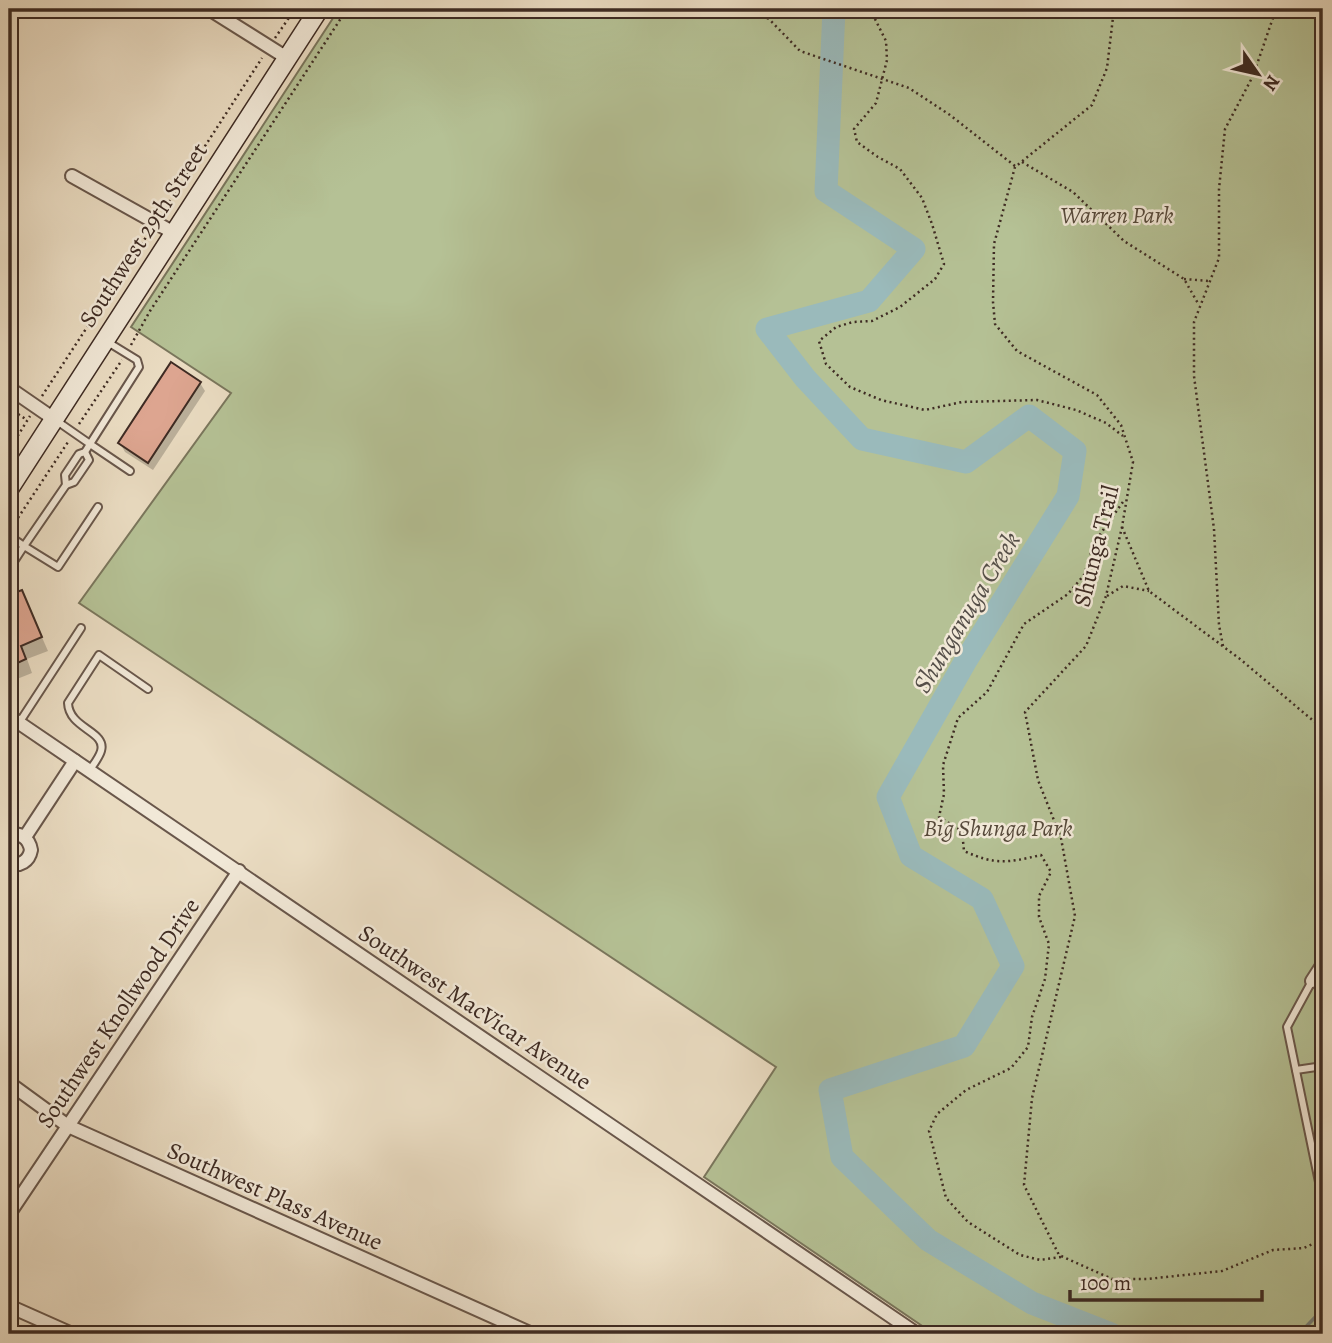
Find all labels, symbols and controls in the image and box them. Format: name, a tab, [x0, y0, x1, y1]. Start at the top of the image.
north arrow	[1224, 38, 1294, 108]
text: N	[1257, 70, 1286, 96]
street label: Southwest 29th Street	[71, 137, 215, 333]
park label: Warren Park	[1060, 199, 1174, 231]
street label: Shunga Trail	[1065, 482, 1127, 610]
water label: Shunganuga Creek	[904, 525, 1028, 699]
park label: Big Shunga Park	[923, 812, 1073, 844]
street label: Southwest Knollwood Drive	[29, 892, 207, 1134]
street label: Southwest MacVicar Avenue	[352, 917, 598, 1097]
street label: Southwest Plass Avenue	[162, 1134, 388, 1258]
scale bar	[1070, 1259, 1262, 1303]
text: 100 m	[1080, 1269, 1131, 1297]

